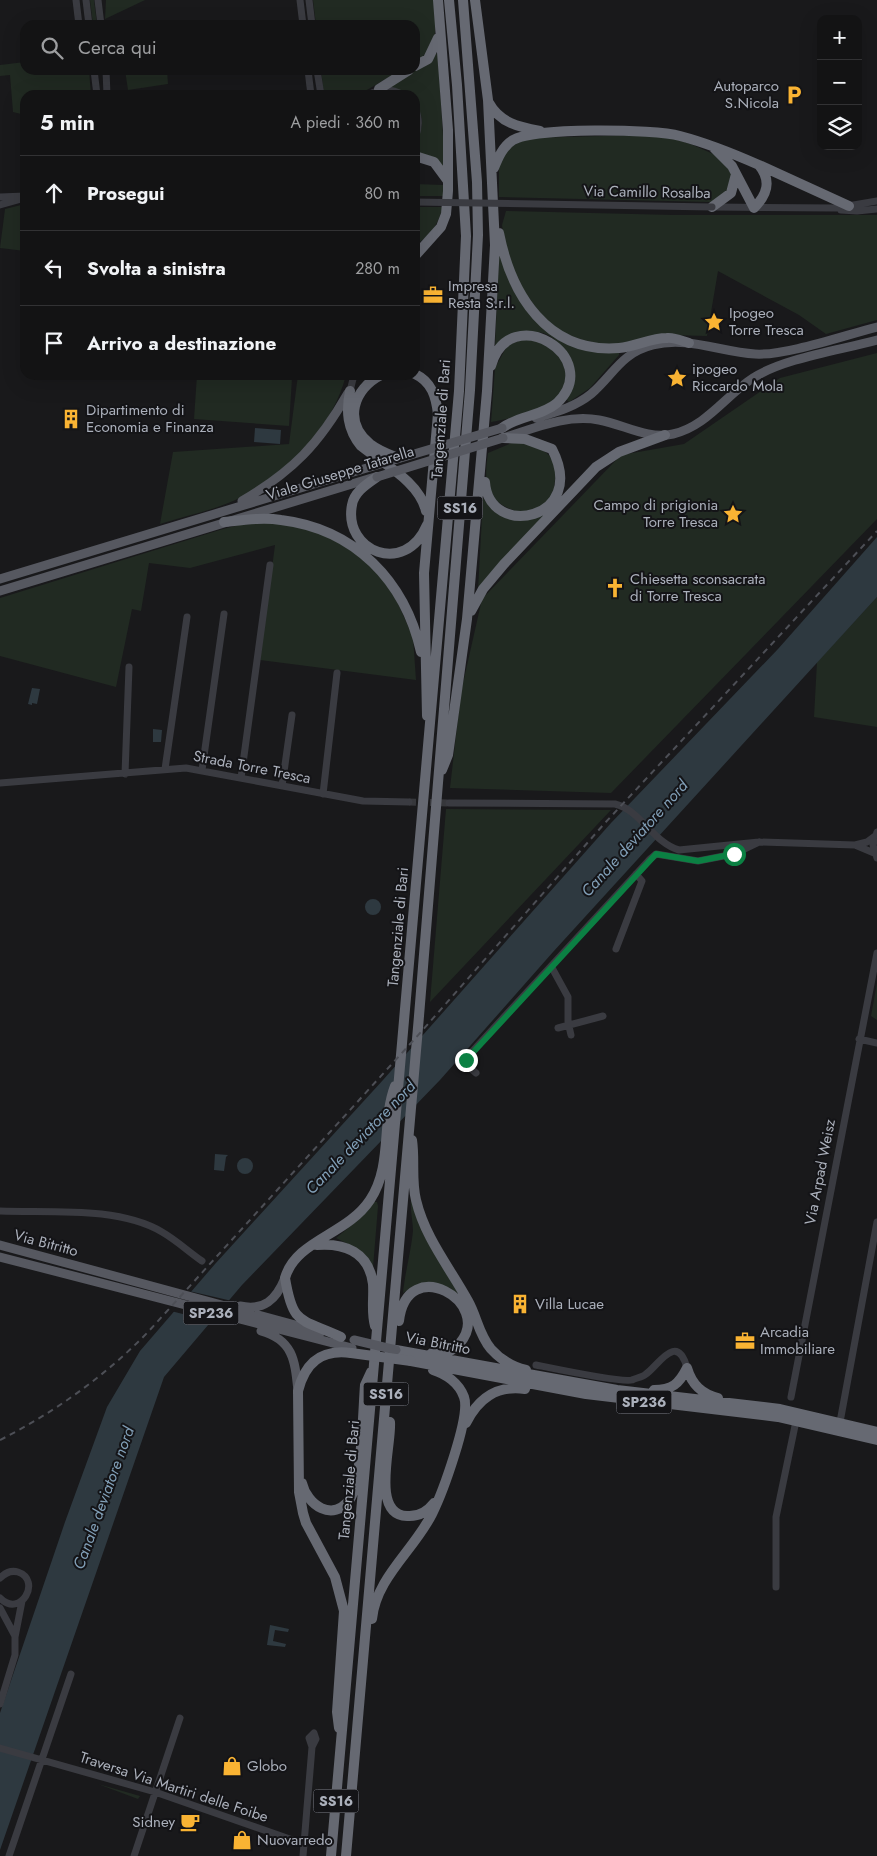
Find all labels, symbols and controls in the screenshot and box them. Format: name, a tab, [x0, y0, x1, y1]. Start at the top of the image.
map controls	[817, 15, 862, 150]
button: +	[817, 15, 862, 60]
search box	[20, 20, 420, 75]
icon: search	[38, 34, 66, 62]
text: Cerca qui	[78, 34, 157, 61]
button: −	[817, 60, 862, 105]
place label: Autoparco S.Nicola	[714, 75, 779, 114]
parking icon: Autoparco S.Nicola	[783, 84, 805, 106]
button: layers	[817, 105, 862, 150]
text: 5 min	[40, 108, 95, 138]
text: A piedi · 360 m	[291, 111, 400, 134]
icon: ahead	[40, 179, 68, 207]
text: Prosegui	[87, 180, 165, 207]
street label: Via Camillo Rosalba	[583, 180, 711, 204]
text: 80 m	[364, 182, 400, 205]
icon: left	[40, 254, 68, 282]
text: Svolta a sinistra	[87, 255, 226, 282]
text: 280 m	[355, 257, 400, 280]
place label: Impresa Resta S.r.l.	[448, 275, 515, 314]
office icon: Impresa Resta S.r.l.	[422, 284, 444, 306]
place label: Ipogeo Torre Tresca	[729, 302, 804, 341]
place icon: Ipogeo Torre Tresca	[703, 311, 725, 333]
icon: arrive	[40, 329, 68, 357]
text: Arrivo a destinazione	[87, 330, 276, 357]
street label: Tangenziale di Bari	[426, 358, 456, 480]
place label: ipogeo Riccardo Mola	[692, 358, 783, 397]
place icon: ipogeo Riccardo Mola	[666, 367, 688, 389]
place label: Dipartimento di Economia e Finanza	[86, 399, 214, 438]
building icon: Dipartimento di Economia e Finanza	[60, 408, 82, 430]
street label: Viale Giuseppe Tatarella	[263, 440, 417, 506]
place label: Campo di prigionia Torre Tresca	[593, 494, 718, 533]
road number: SS16	[438, 496, 482, 520]
place icon: Campo di prigionia Torre Tresca	[722, 503, 744, 525]
place label: Chiesetta sconsacrata di Torre Tresca	[630, 568, 765, 607]
church icon: Chiesetta sconsacrata di Torre Tresca	[604, 577, 626, 599]
street label: Strada Torre Tresca	[191, 745, 313, 789]
water label: Canale deviatore nord	[576, 774, 694, 902]
route start	[723, 843, 746, 866]
street label: Tangenziale di Bari	[382, 866, 414, 988]
route end	[455, 1049, 478, 1072]
water label: Canale deviatore nord	[300, 1075, 422, 1199]
street label: Via Arpad Weisz	[799, 1117, 841, 1227]
street label: Via Bitritto	[11, 1224, 81, 1262]
building icon: Villa Lucae	[509, 1293, 531, 1315]
place label: Villa Lucae	[535, 1293, 604, 1315]
road number: SP236	[184, 1302, 238, 1325]
place label: Arcadia Immobiliare	[760, 1321, 835, 1360]
street label: Via Bitritto	[404, 1326, 472, 1360]
office icon: Arcadia Immobiliare	[734, 1330, 756, 1352]
road number: SS16	[364, 1382, 408, 1406]
road number: SP236	[616, 1390, 672, 1414]
street label: Tangenziale di Bari	[333, 1419, 365, 1541]
water label: Canale deviatore nord	[67, 1423, 140, 1573]
street label: Traversa Via Martiri delle Foibe	[77, 1746, 271, 1828]
shop icon: Globo	[221, 1755, 243, 1777]
place label: Globo	[247, 1755, 287, 1777]
road number: SS16	[314, 1790, 358, 1812]
place label: Sidney	[132, 1811, 175, 1833]
cafe icon: Sidney	[179, 1811, 201, 1833]
shop icon: Nuovarredo	[231, 1829, 253, 1851]
place label: Nuovarredo	[257, 1829, 333, 1851]

